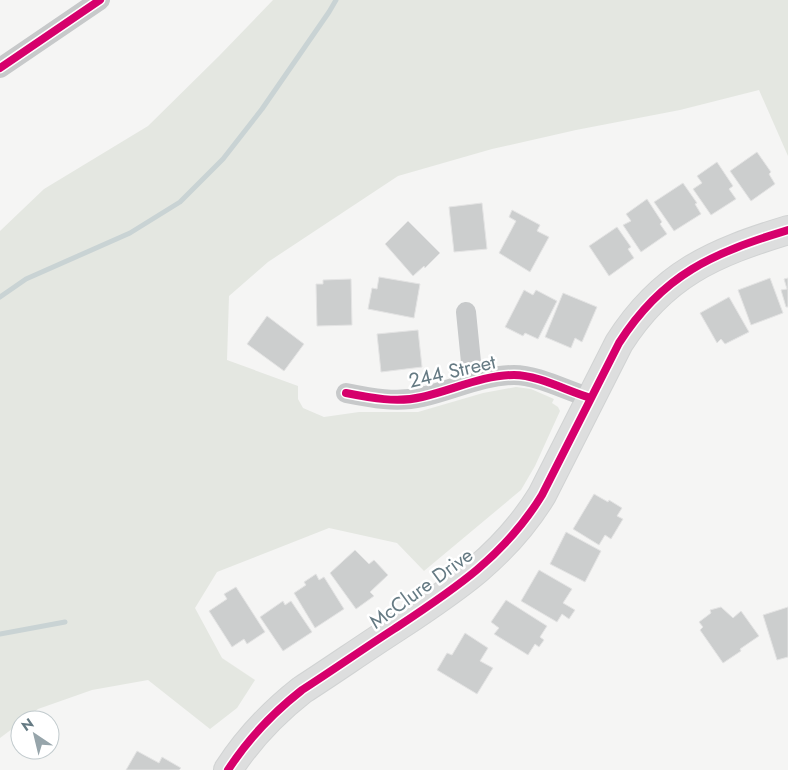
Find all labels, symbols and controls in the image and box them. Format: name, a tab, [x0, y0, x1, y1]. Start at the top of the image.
street label: 244 Street	[406, 347, 499, 396]
street label: McClure Drive	[363, 541, 479, 636]
north arrow	[10, 710, 60, 760]
text: N	[17, 713, 38, 736]

